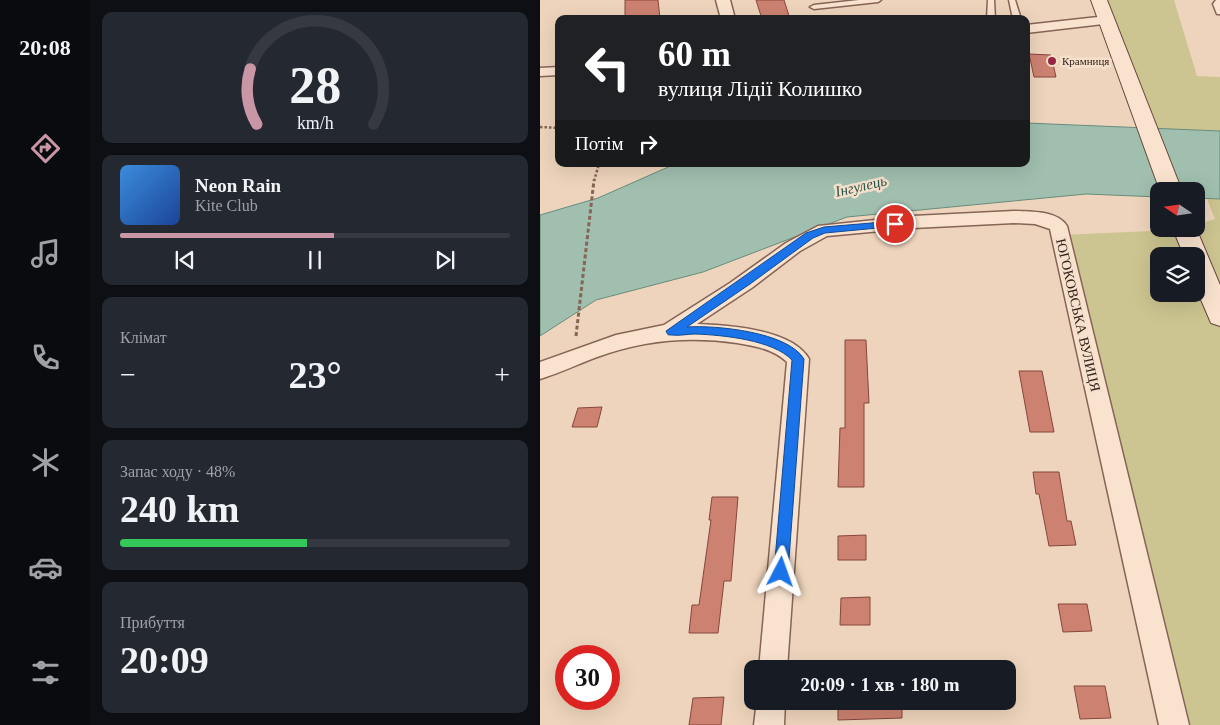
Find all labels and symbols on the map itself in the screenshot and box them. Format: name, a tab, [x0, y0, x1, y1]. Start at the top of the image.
marker: Крамниця	[1046, 55, 1058, 67]
place label: Крамниця	[1062, 55, 1109, 67]
water label: Інгулець	[833, 172, 889, 200]
north arrow	[1150, 182, 1205, 238]
pin	[874, 203, 916, 245]
street label: ЮГОКОВСЬКА ВУЛИЦЯ	[1053, 237, 1103, 393]
position arrow	[754, 545, 806, 597]
speed limit sign: 30	[555, 645, 620, 710]

